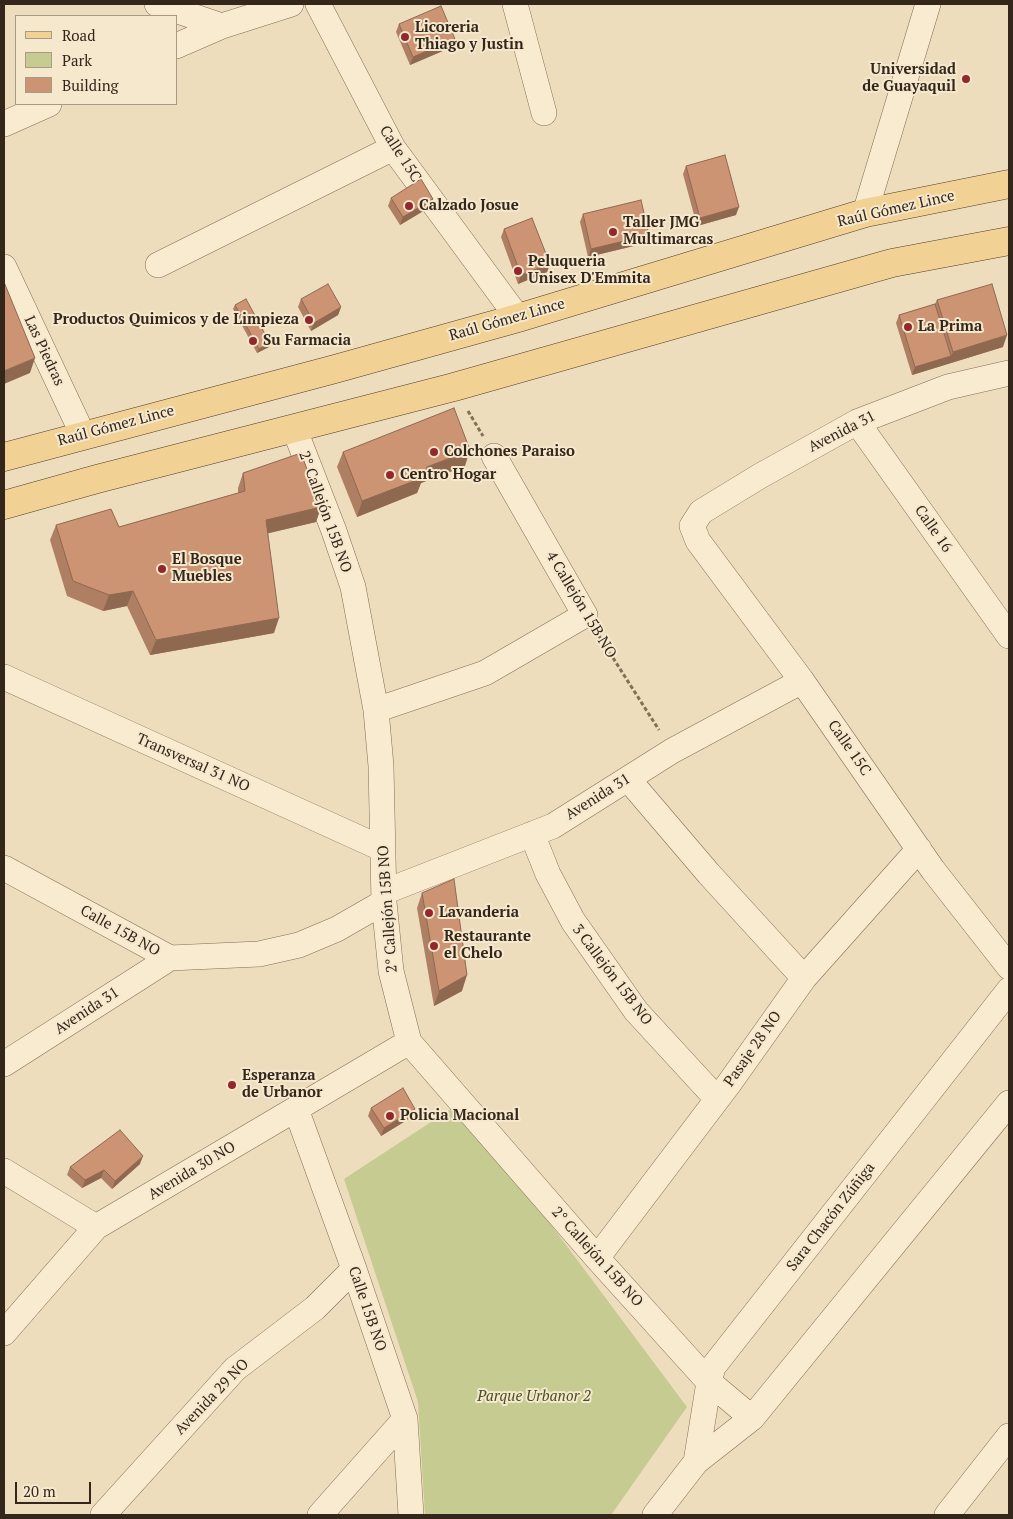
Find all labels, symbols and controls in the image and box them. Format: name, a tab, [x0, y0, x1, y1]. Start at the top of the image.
legend	[15, 15, 178, 105]
place label: Licoreria Thiago y Justin	[415, 19, 524, 54]
text: Road	[62, 25, 95, 45]
marker: Licoreria Thiago y Justin	[399, 31, 411, 43]
text: Park	[62, 50, 92, 70]
place label: Universidad de Guayaquil	[862, 61, 956, 96]
marker: Universidad de Guayaquil	[960, 73, 972, 85]
text: Building	[62, 75, 119, 95]
street label: Calle 15C	[375, 123, 425, 185]
street label: Raúl Gómez Lince	[836, 187, 956, 231]
place label: Calzado Josue	[419, 197, 519, 215]
marker: Calzado Josue	[403, 200, 415, 212]
place label: Taller JMG Multimarcas	[623, 214, 713, 249]
marker: Taller JMG Multimarcas	[607, 226, 619, 238]
place label: Peluqueria Unisex D'Emmita	[528, 253, 651, 288]
marker: Peluqueria Unisex D'Emmita	[512, 265, 524, 277]
street label: Raúl Gómez Lince	[447, 295, 567, 345]
place label: Productos Quimicos y de Limpieza	[53, 311, 299, 329]
street label: Las Piedras	[20, 313, 68, 389]
marker: Productos Quimicos y de Limpieza	[303, 314, 315, 326]
place label: La Prima	[918, 318, 982, 336]
marker: La Prima	[902, 321, 914, 333]
place label: Su Farmacia	[263, 332, 351, 350]
marker: Su Farmacia	[247, 335, 259, 347]
street label: Raúl Gómez Lince	[56, 402, 176, 450]
street label: Avenida 31	[805, 407, 879, 457]
place label: Colchones Paraiso	[444, 443, 575, 461]
marker: Colchones Paraiso	[428, 446, 440, 458]
street label: 2° Callejón 15B NO	[295, 449, 355, 575]
place label: Centro Hogar	[400, 466, 496, 484]
marker: Centro Hogar	[384, 469, 396, 481]
street label: Calle 16	[910, 502, 956, 556]
street label: 4 Callejón 15B NO	[542, 548, 620, 662]
place label: El Bosque Muebles	[172, 551, 242, 586]
marker: El Bosque Muebles	[156, 563, 168, 575]
street label: Calle 15C	[824, 717, 874, 779]
street label: Transversal 31 NO	[134, 730, 252, 796]
street label: Avenida 31	[562, 770, 634, 824]
street label: 2° Callejón 15B NO	[375, 845, 401, 973]
street label: Calle 15B NO	[77, 902, 163, 960]
place label: Lavanderia	[439, 904, 519, 922]
marker: Lavanderia	[423, 907, 435, 919]
street label: 3 Callejón 15B NO	[568, 921, 656, 1029]
place label: Restaurante el Chelo	[444, 928, 531, 963]
marker: Restaurante el Chelo	[428, 940, 440, 952]
street label: Avenida 31	[51, 984, 123, 1038]
street label: Pasaje 28 NO	[720, 1008, 786, 1090]
place label: Esperanza de Urbanor	[242, 1067, 322, 1102]
marker: Esperanza de Urbanor	[226, 1079, 238, 1091]
place label: Policia Macional	[400, 1107, 519, 1125]
marker: Policia Macional	[384, 1110, 396, 1122]
street label: Avenida 30 NO	[145, 1138, 239, 1204]
street label: Sara Chacón Zúñiga	[783, 1159, 879, 1275]
street label: 2° Callejón 15B NO	[548, 1203, 646, 1311]
street label: Calle 15B NO	[344, 1264, 390, 1354]
street label: Avenida 29 NO	[171, 1355, 253, 1439]
park label: Parque Urbanor 2	[477, 1388, 591, 1406]
scale bar	[18, 1472, 94, 1504]
text: 20 m	[23, 1481, 56, 1501]

